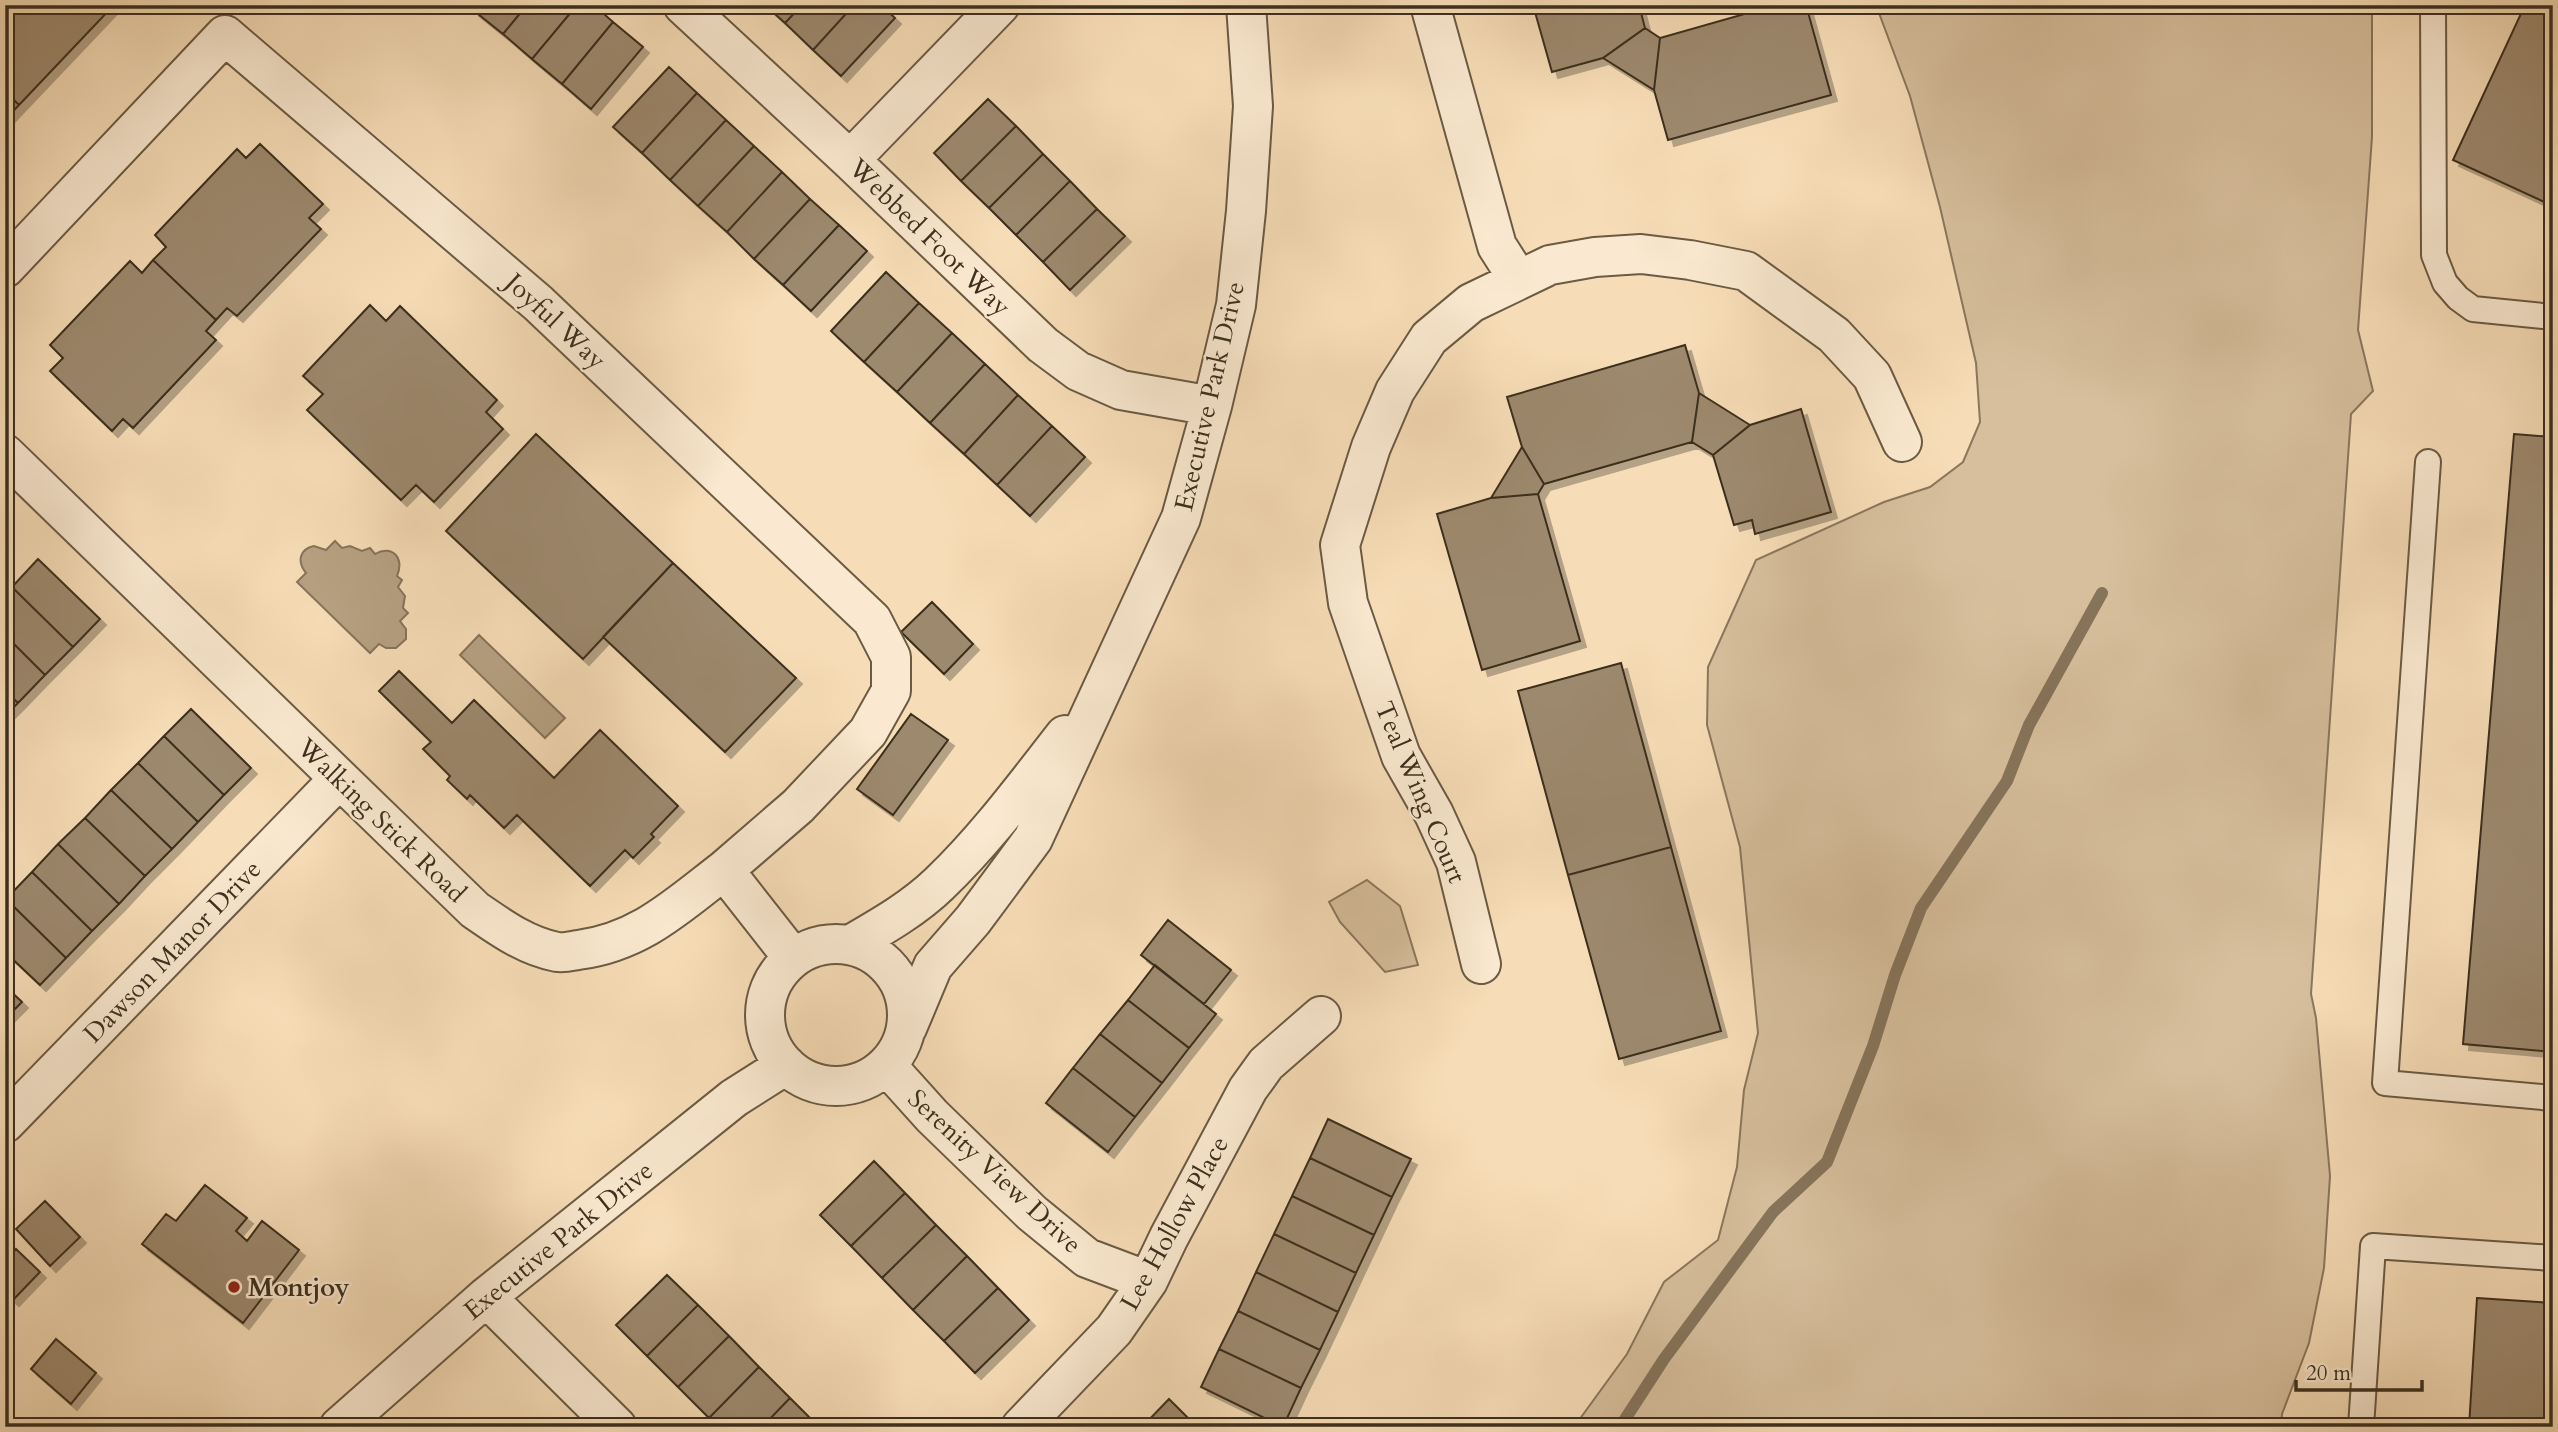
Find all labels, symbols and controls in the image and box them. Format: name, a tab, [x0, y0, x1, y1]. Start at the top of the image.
street label: Webbed Foot Way	[840, 150, 1019, 324]
street label: Joyful Way	[495, 263, 614, 377]
street label: Executive Park Drive	[1166, 278, 1253, 514]
street label: Teal Wing Court	[1367, 696, 1475, 888]
street label: Walking Stick Road	[289, 730, 474, 910]
street label: Dawson Manor Drive	[76, 852, 269, 1050]
street label: Serenity View Drive	[900, 1081, 1089, 1261]
street label: Lee Hollow Place	[1112, 1130, 1237, 1317]
street label: Executive Park Drive	[456, 1153, 660, 1328]
place label: Montjoy	[248, 1270, 350, 1305]
marker: Montjoy	[226, 1279, 242, 1295]
scale bar	[2296, 1348, 2422, 1392]
text: 20 m	[2306, 1359, 2351, 1388]

